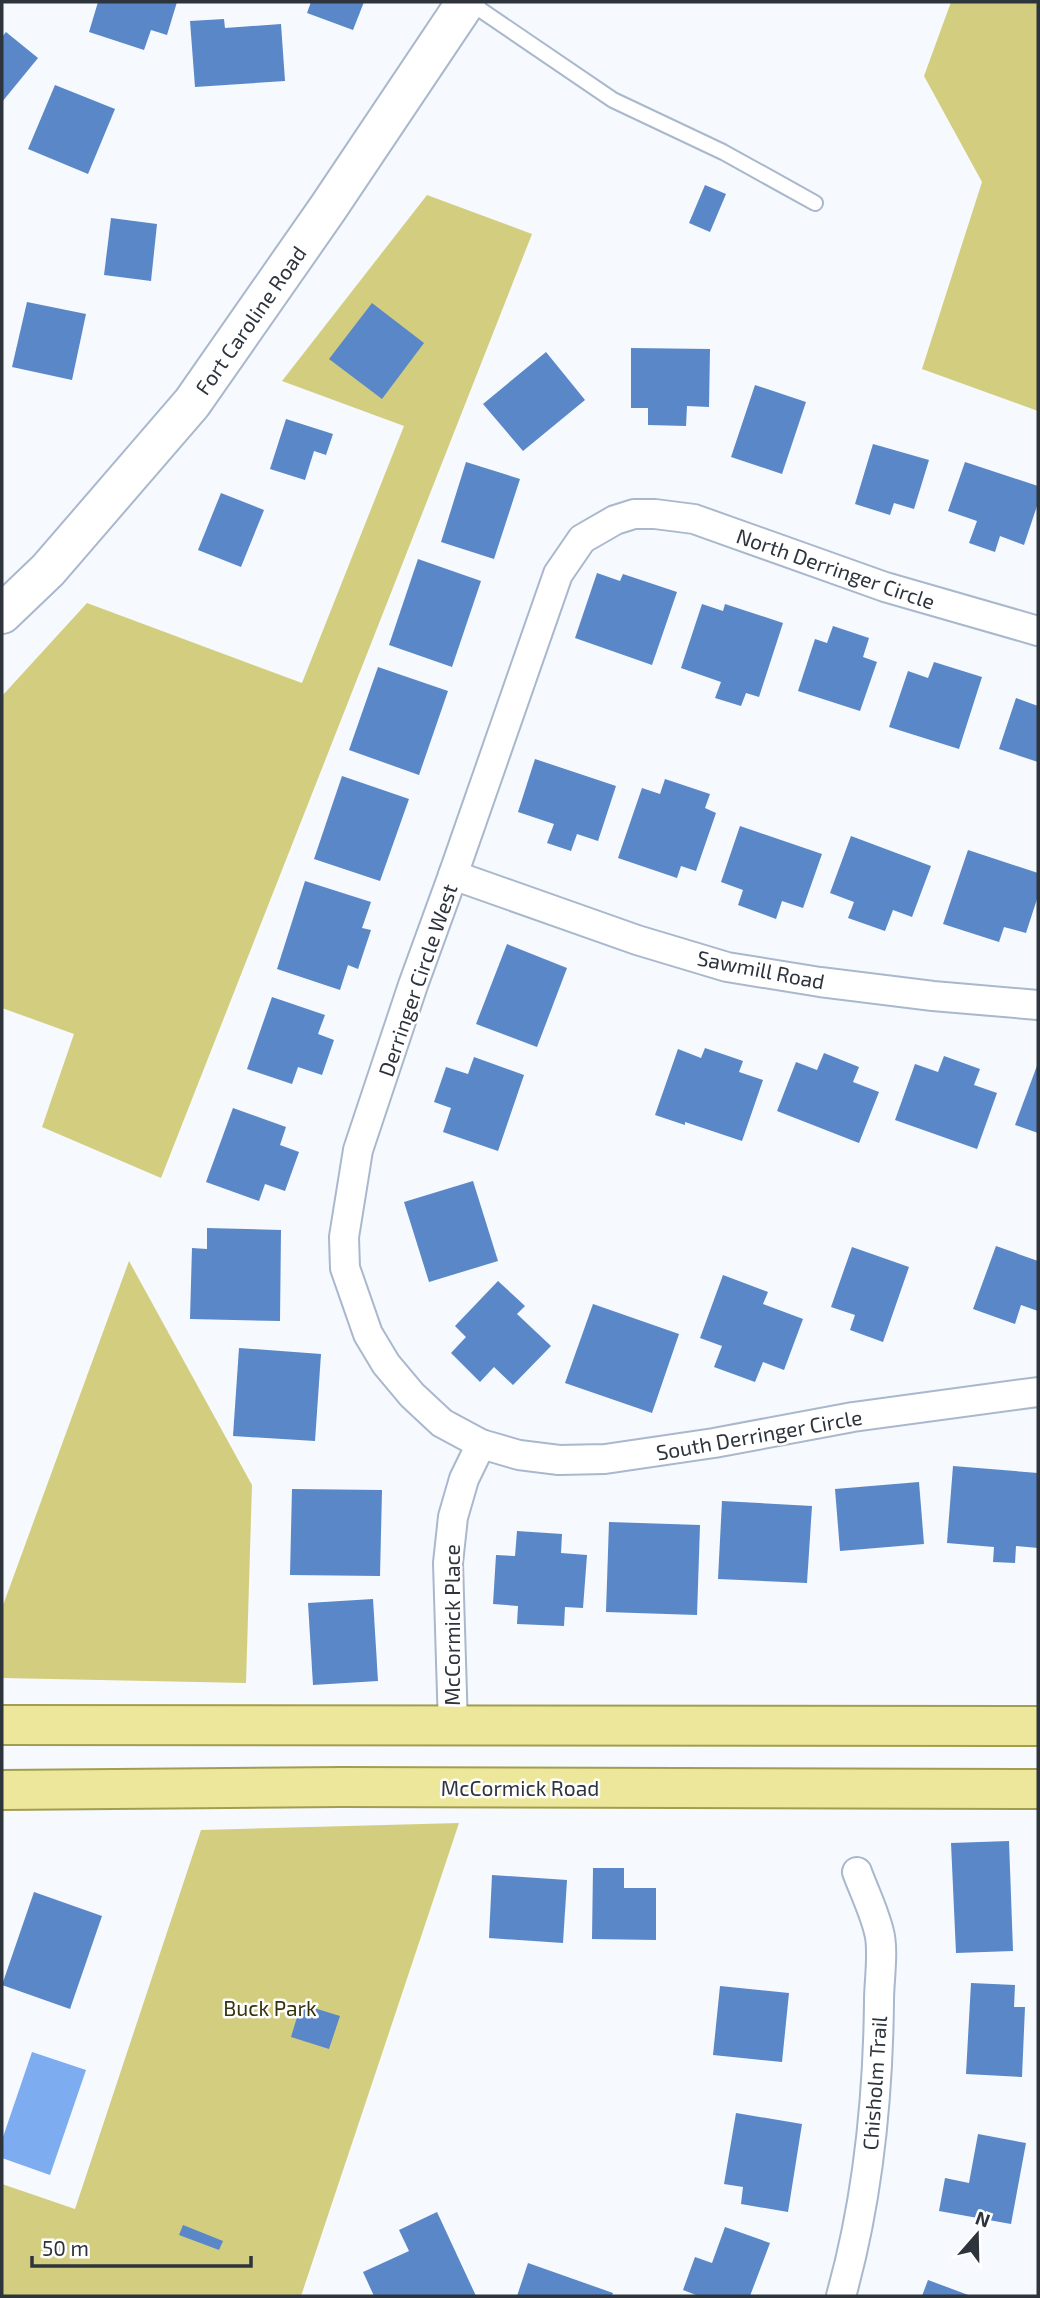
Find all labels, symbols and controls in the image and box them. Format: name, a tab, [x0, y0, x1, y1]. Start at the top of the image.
street label: Fort Caroline Road	[189, 241, 311, 399]
street label: North Derringer Circle	[734, 522, 938, 614]
street label: Derringer Circle West	[372, 880, 462, 1080]
street label: Sawmill Road	[695, 944, 827, 994]
street label: South Derringer Circle	[654, 1404, 864, 1464]
street label: McCormick Place	[439, 1544, 464, 1706]
street label: McCormick Road	[441, 1775, 599, 1800]
park label: Buck Park	[223, 1995, 317, 2020]
street label: Chisholm Trail	[857, 2014, 891, 2151]
north arrow	[942, 2200, 1012, 2270]
text: N	[973, 2205, 993, 2232]
scale bar	[32, 2224, 250, 2268]
text: 50 m	[42, 2235, 89, 2260]

